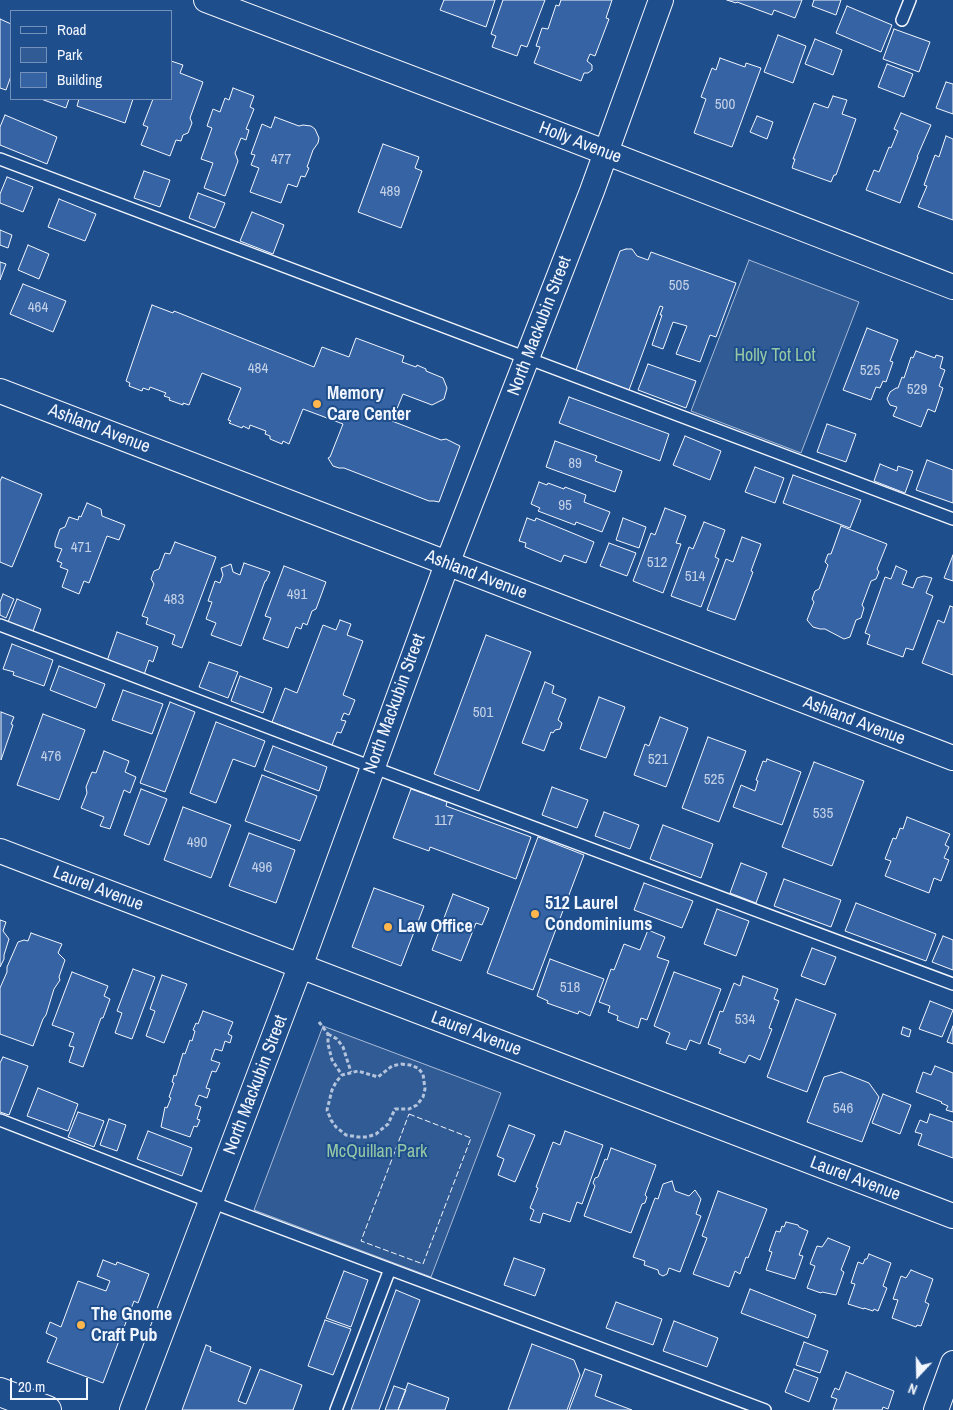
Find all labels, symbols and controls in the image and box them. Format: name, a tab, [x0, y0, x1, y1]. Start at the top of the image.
legend	[10, 10, 172, 100]
text: Road	[57, 19, 86, 40]
text: Park	[57, 44, 82, 65]
text: Building	[57, 69, 102, 90]
house number: 500	[715, 96, 735, 114]
street label: Holly Avenue	[536, 117, 624, 169]
house number: 477	[271, 151, 291, 169]
house number: 489	[380, 183, 400, 201]
street label: North Mackubin Street	[503, 253, 577, 399]
house number: 505	[669, 277, 689, 295]
house number: 464	[28, 299, 48, 317]
park label: Holly Tot Lot	[734, 345, 816, 367]
house number: 484	[248, 360, 268, 378]
house number: 525	[860, 362, 880, 380]
house number: 529	[907, 381, 927, 399]
place label: Memory Care Center	[327, 383, 411, 426]
marker: Memory Care Center	[311, 398, 323, 410]
street label: Ashland Avenue	[45, 400, 153, 458]
house number: 89	[568, 455, 582, 473]
house number: 95	[558, 497, 572, 515]
house number: 471	[71, 539, 91, 557]
street label: Ashland Avenue	[422, 546, 530, 604]
house number: 512	[647, 554, 667, 572]
house number: 514	[685, 568, 705, 586]
house number: 491	[287, 586, 307, 604]
house number: 483	[164, 591, 184, 609]
street label: North Mackubin Street	[360, 631, 430, 777]
street label: Ashland Avenue	[800, 692, 908, 750]
house number: 501	[473, 704, 493, 722]
house number: 476	[41, 748, 61, 766]
house number: 521	[648, 751, 668, 769]
house number: 525	[704, 771, 724, 789]
house number: 535	[813, 805, 833, 823]
house number: 117	[434, 812, 454, 830]
house number: 490	[187, 834, 207, 852]
house number: 496	[252, 859, 272, 877]
street label: Laurel Avenue	[50, 862, 146, 916]
place label: 512 Laurel Condominiums	[545, 893, 652, 936]
marker: 512 Laurel Condominiums	[529, 908, 541, 920]
place label: Law Office	[398, 916, 473, 938]
marker: Law Office	[382, 921, 394, 933]
house number: 518	[560, 979, 580, 997]
street label: Laurel Avenue	[428, 1007, 524, 1061]
house number: 534	[735, 1011, 755, 1029]
street label: North Mackubin Street	[219, 1012, 293, 1158]
house number: 546	[833, 1100, 853, 1118]
park label: McQuillan Park	[327, 1141, 427, 1163]
street label: Laurel Avenue	[807, 1152, 903, 1206]
place label: The Gnome Craft Pub	[91, 1304, 172, 1346]
marker: The Gnome Craft Pub	[75, 1319, 87, 1331]
north arrow	[893, 1350, 943, 1400]
scale bar	[12, 1368, 90, 1400]
text: 20 m	[18, 1376, 45, 1397]
text: N	[906, 1379, 920, 1399]

